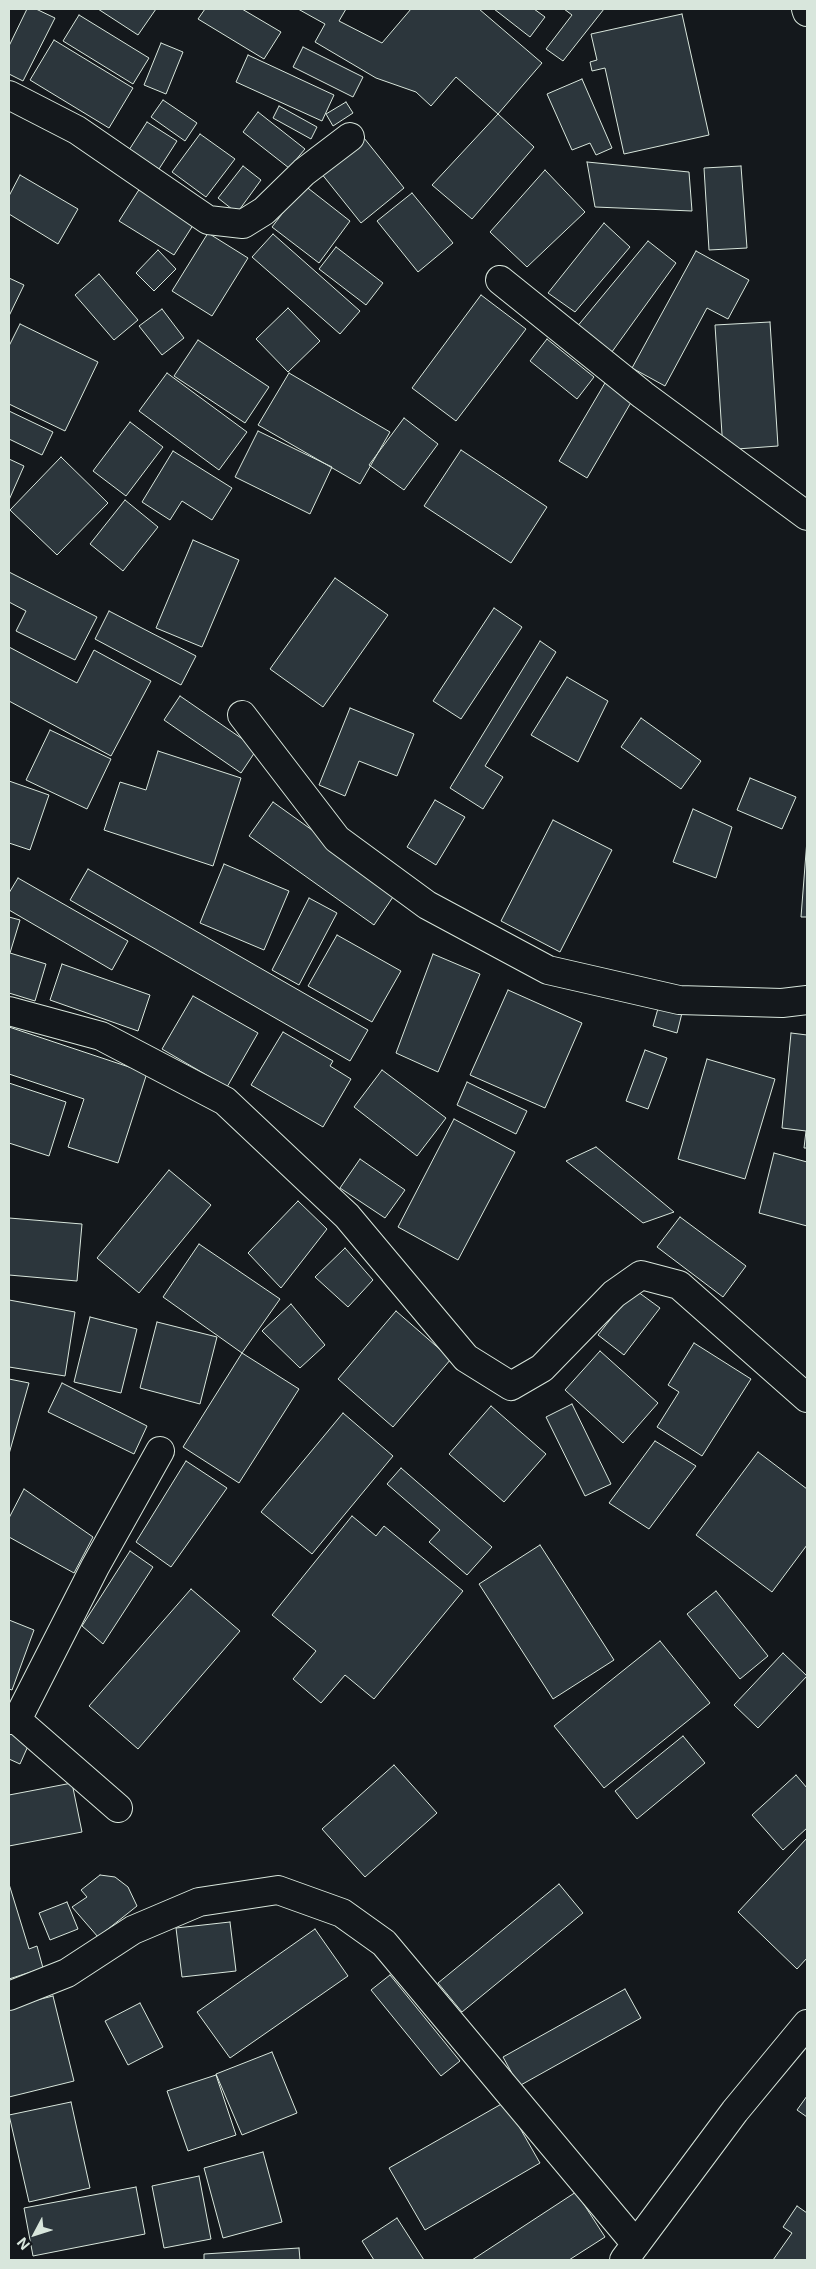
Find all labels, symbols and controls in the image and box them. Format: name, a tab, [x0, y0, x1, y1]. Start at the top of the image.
north arrow	[10, 2209, 60, 2259]
text: N	[13, 2234, 33, 2254]

